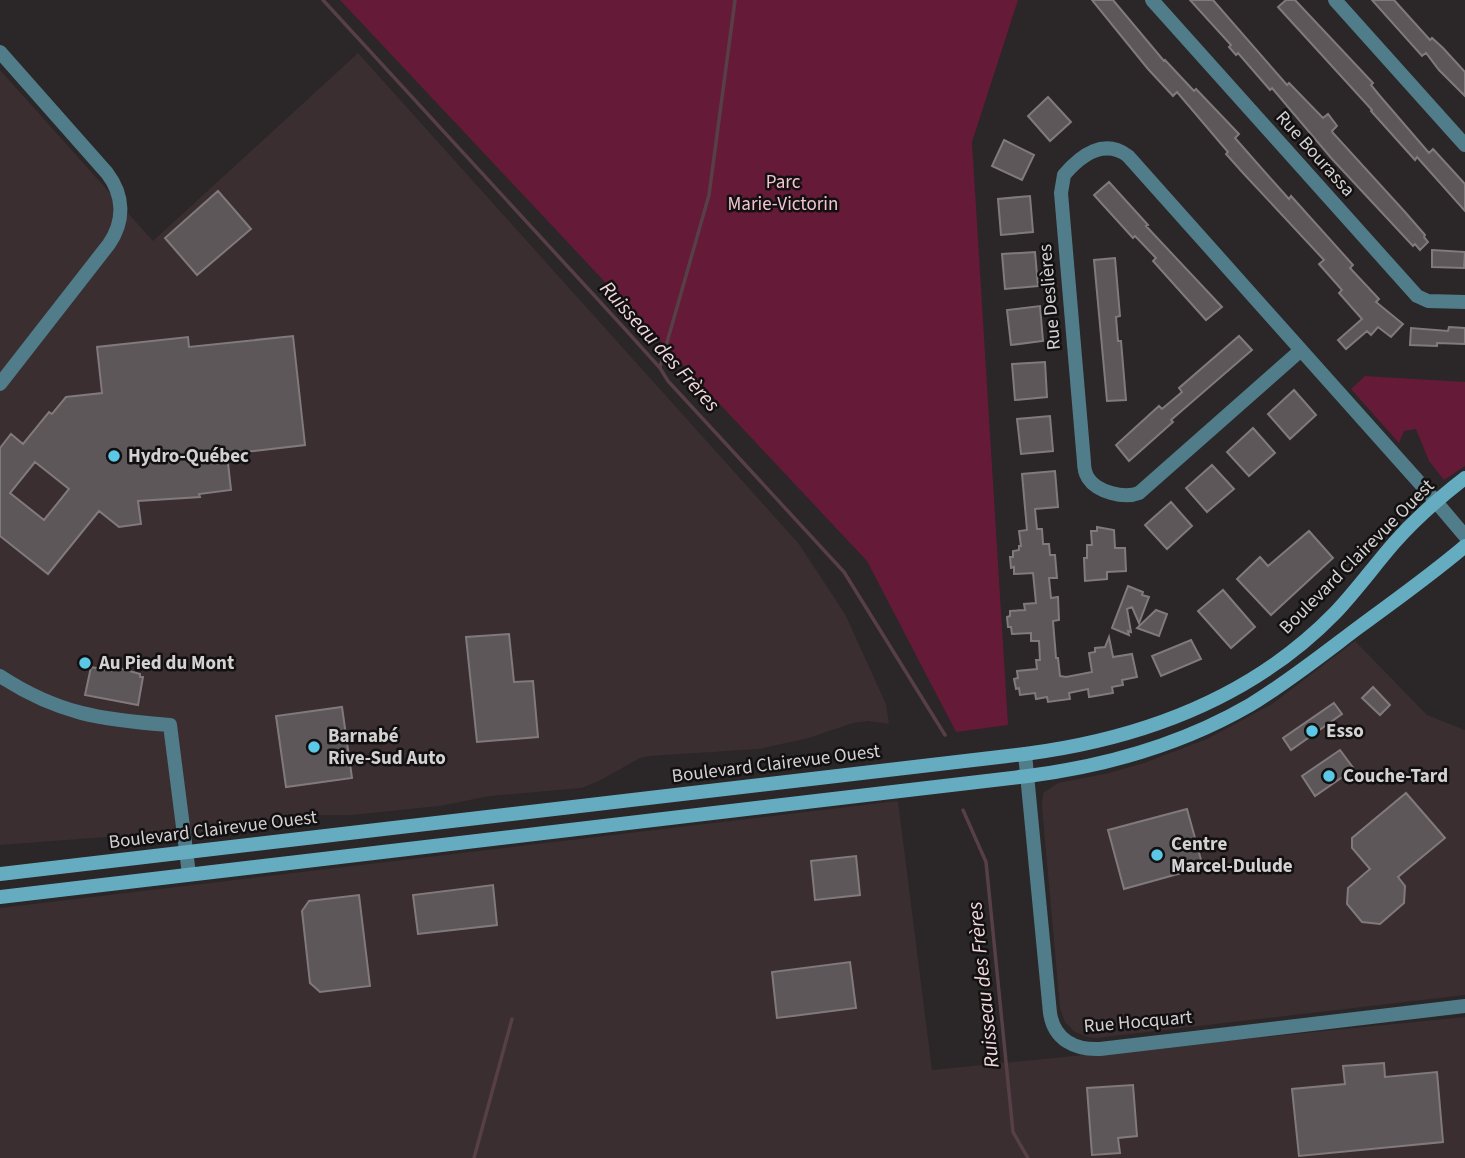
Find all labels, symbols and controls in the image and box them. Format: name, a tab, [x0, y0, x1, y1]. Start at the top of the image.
street label: Rue Bourassa	[1269, 105, 1361, 203]
park label: Parc Marie-Victorin	[728, 169, 838, 218]
street label: Rue Deslières	[1032, 243, 1068, 351]
water label: Ruisseau des Frères	[593, 274, 727, 418]
place label: Hydro-Québec	[128, 443, 249, 470]
marker: Hydro-Québec	[106, 448, 122, 464]
street label: Boulevard Clairevue Ouest	[1273, 473, 1441, 641]
place label: Au Pied du Mont	[98, 650, 234, 677]
marker: Au Pied du Mont	[77, 655, 93, 671]
place label: Esso	[1326, 718, 1364, 745]
place label: Barnabé Rive-Sud Auto	[328, 723, 446, 772]
marker: Esso	[1304, 723, 1320, 739]
street label: Boulevard Clairevue Ouest	[670, 738, 882, 790]
marker: Barnabé Rive-Sud Auto	[306, 739, 322, 755]
place label: Couche-Tard	[1343, 763, 1448, 790]
marker: Couche-Tard	[1321, 768, 1337, 784]
street label: Boulevard Clairevue Ouest	[107, 804, 319, 856]
place label: Centre Marcel-Dulude	[1171, 831, 1293, 880]
marker: Centre Marcel-Dulude	[1149, 847, 1165, 863]
water label: Ruisseau des Frères	[959, 900, 1007, 1070]
street label: Rue Hocquart	[1083, 1004, 1194, 1040]

